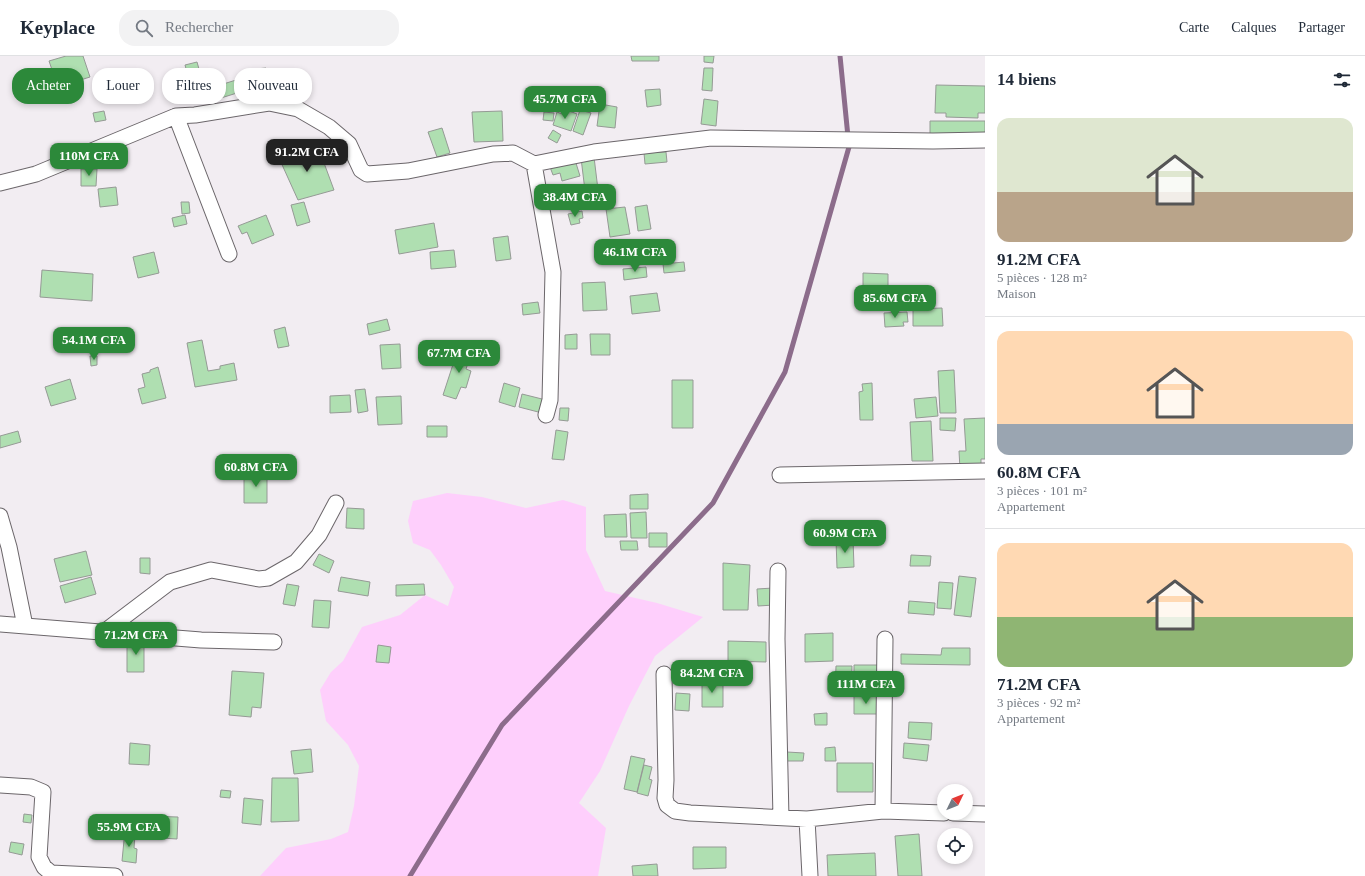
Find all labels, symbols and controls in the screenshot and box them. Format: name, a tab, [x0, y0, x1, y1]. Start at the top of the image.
search box	[119, 10, 399, 46]
text: Keyplace	[20, 17, 95, 38]
icon: search	[133, 17, 155, 39]
text: Rechercher	[165, 19, 233, 35]
text: Carte	[1179, 20, 1209, 35]
text: Calques	[1231, 20, 1276, 35]
text: Partager	[1298, 20, 1345, 35]
chip: Acheter	[12, 68, 84, 104]
chip: Louer	[92, 68, 154, 104]
chip: Filtres	[162, 68, 226, 104]
chip: Nouveau	[234, 68, 312, 104]
icon: filters	[1331, 69, 1353, 91]
text: 14 biens	[997, 70, 1056, 89]
pin: 45.7M CFA	[519, 86, 611, 120]
text: 45.7M CFA	[533, 91, 597, 106]
pin: 91.2M CFA	[261, 139, 353, 173]
pin: 110M CFA	[48, 143, 130, 177]
text: 91.2M CFA	[275, 144, 339, 159]
icon: home	[1139, 144, 1211, 216]
text: 110M CFA	[59, 148, 119, 163]
pin: 38.4M CFA	[529, 184, 621, 218]
text: 38.4M CFA	[543, 189, 607, 204]
pin: 46.1M CFA	[589, 239, 681, 273]
text: 46.1M CFA	[603, 244, 667, 259]
text: 91.2M CFA	[997, 250, 1081, 269]
text: 5 pièces · 128 m²	[997, 270, 1087, 285]
pin: 85.6M CFA	[849, 285, 941, 319]
text: Maison	[997, 286, 1036, 301]
text: 85.6M CFA	[863, 290, 927, 305]
pin: 54.1M CFA	[48, 327, 140, 361]
text: 54.1M CFA	[62, 332, 126, 347]
pin: 67.7M CFA	[413, 340, 505, 374]
text: 67.7M CFA	[427, 345, 491, 360]
icon: home	[1139, 357, 1211, 429]
pin: 60.8M CFA	[210, 454, 302, 488]
text: 60.8M CFA	[224, 459, 288, 474]
text: 60.8M CFA	[997, 463, 1081, 482]
text: 3 pièces · 101 m²	[997, 483, 1087, 498]
text: Appartement	[997, 499, 1065, 514]
pin: 60.9M CFA	[799, 520, 891, 554]
text: 60.9M CFA	[813, 525, 877, 540]
icon: home	[1139, 569, 1211, 641]
pin: 71.2M CFA	[90, 622, 182, 656]
text: 71.2M CFA	[104, 627, 168, 642]
pin: 84.2M CFA	[666, 660, 758, 694]
text: 84.2M CFA	[680, 665, 744, 680]
pin: 111M CFA	[825, 671, 907, 705]
text: 71.2M CFA	[997, 675, 1081, 694]
text: 111M CFA	[836, 676, 896, 691]
text: 3 pièces · 92 m²	[997, 695, 1080, 710]
text: Appartement	[997, 711, 1065, 726]
north arrow	[937, 784, 973, 820]
map controls	[937, 784, 973, 864]
pin: 55.9M CFA	[83, 814, 175, 848]
text: 55.9M CFA	[97, 819, 161, 834]
button: locate	[937, 828, 973, 864]

